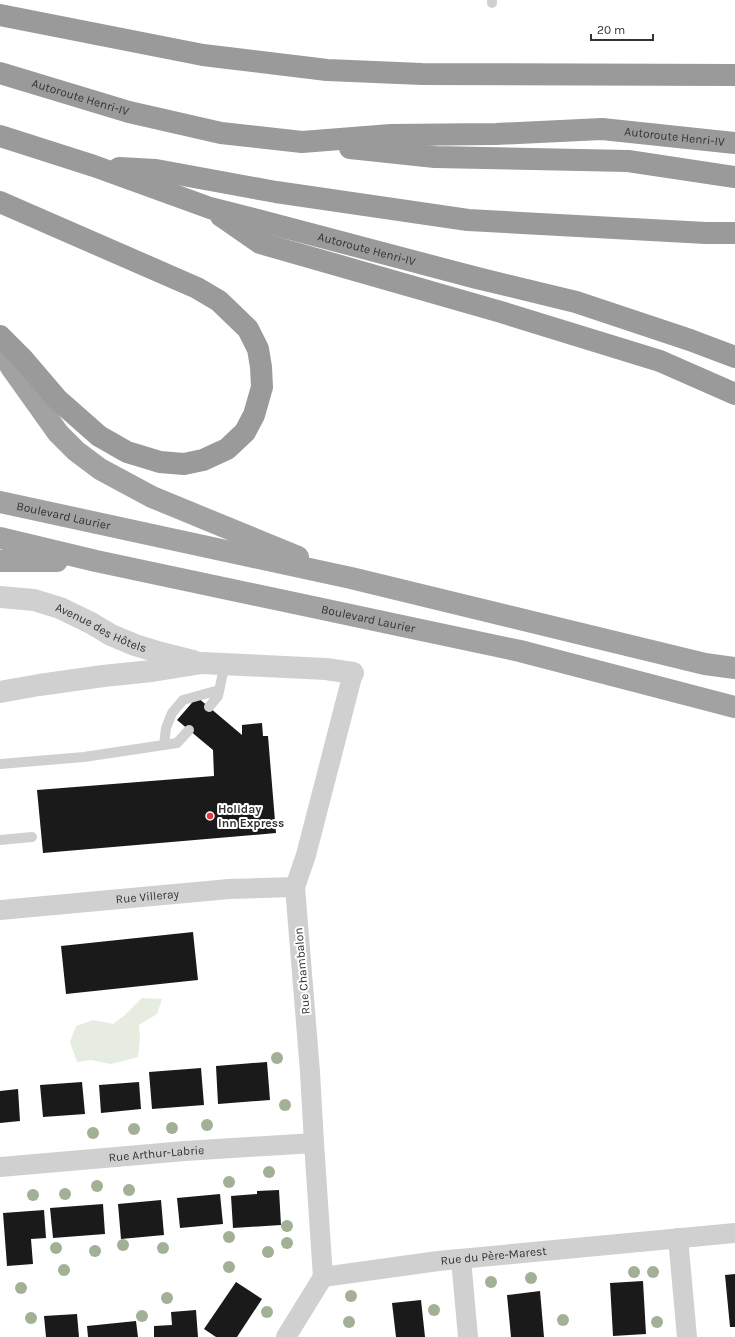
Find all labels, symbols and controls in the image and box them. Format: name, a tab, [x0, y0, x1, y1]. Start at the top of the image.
scale bar	[591, 16, 653, 42]
text: 20 m	[597, 23, 625, 37]
street label: Autoroute Henri-IV	[30, 76, 131, 119]
street label: Autoroute Henri-IV	[624, 124, 726, 149]
street label: Autoroute Henri-IV	[316, 229, 417, 269]
street label: Boulevard Laurier	[15, 499, 112, 533]
street label: Avenue des Hôtels	[54, 600, 148, 655]
street label: Boulevard Laurier	[320, 602, 417, 636]
place label: Holiday Inn Express	[218, 802, 284, 830]
marker: Holiday Inn Express	[205, 811, 215, 821]
street label: Rue Villeray	[115, 887, 180, 906]
street label: Rue Chambalon	[291, 927, 313, 1015]
street label: Rue Arthur-Labrie	[108, 1143, 205, 1165]
street label: Rue du Père-Marest	[440, 1244, 548, 1268]

